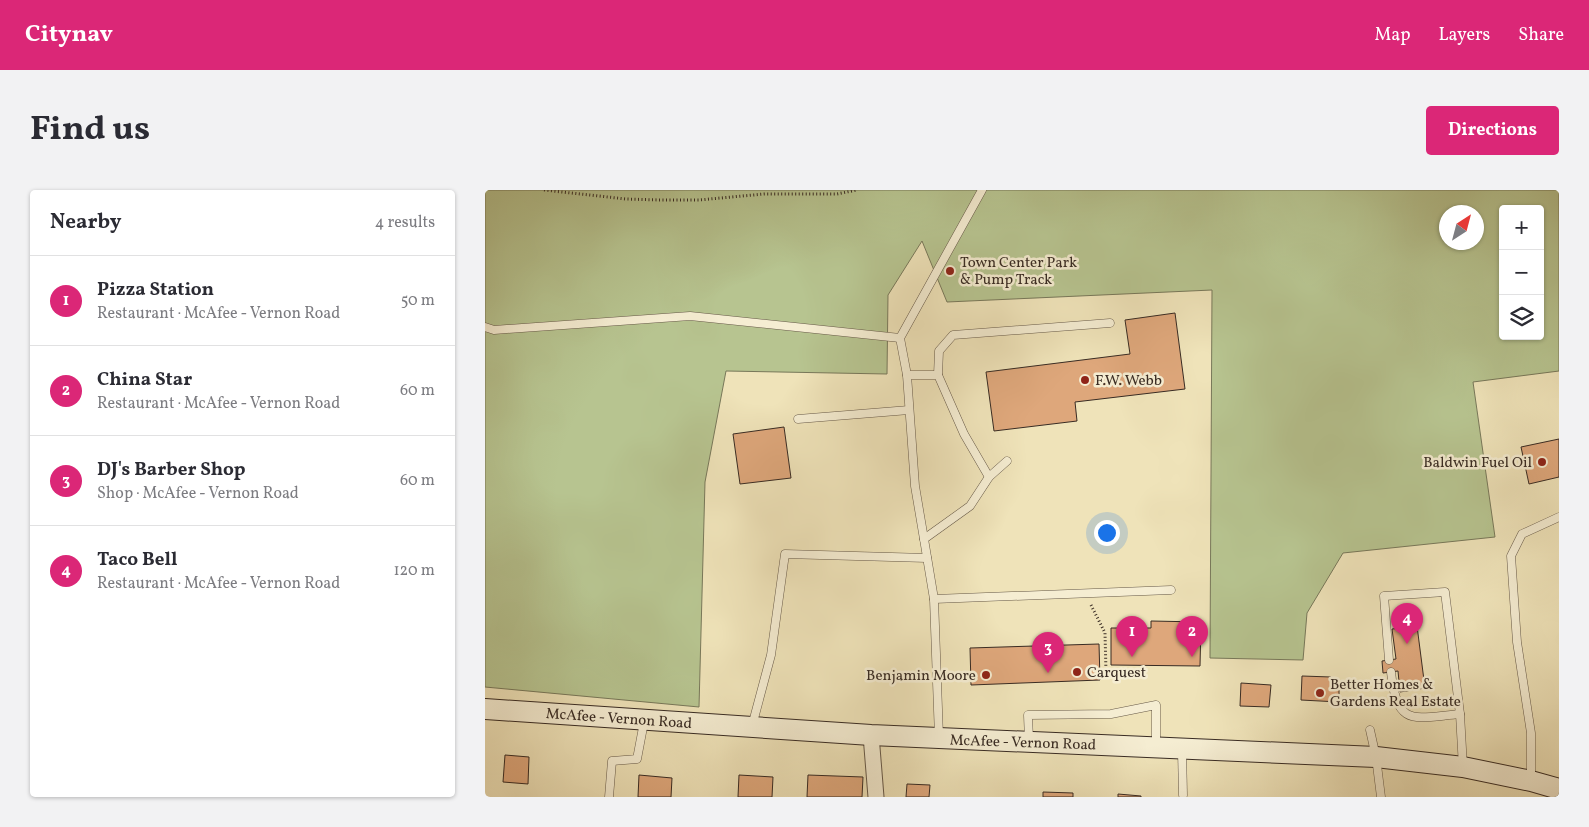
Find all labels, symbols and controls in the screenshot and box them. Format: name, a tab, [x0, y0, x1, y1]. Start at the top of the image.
text: Citynav	[25, 18, 113, 52]
text: Map	[1374, 23, 1410, 48]
text: Layers	[1438, 23, 1490, 48]
text: Share	[1518, 23, 1564, 48]
text: Find us	[30, 106, 150, 154]
button: Directions	[1426, 106, 1559, 155]
north arrow	[1439, 205, 1484, 250]
map controls	[1499, 205, 1544, 340]
button: +	[1499, 205, 1544, 250]
text: Nearby	[50, 208, 121, 237]
text: 4 results	[375, 212, 435, 234]
button: −	[1499, 250, 1544, 295]
place label: Town Center Park & Pump Track	[960, 253, 1077, 291]
marker: Town Center Park & Pump Track	[944, 265, 956, 277]
text: Pizza Station	[97, 277, 214, 303]
text: 1	[63, 290, 69, 312]
text: 50 m	[401, 290, 435, 312]
button: layers	[1499, 295, 1544, 340]
text: Restaurant · McAfee - Vernon Road	[97, 303, 340, 325]
text: China Star	[97, 367, 192, 393]
place label: F.W. Webb	[1095, 371, 1162, 392]
marker: F.W. Webb	[1079, 374, 1091, 386]
text: 2	[62, 380, 70, 402]
text: 60 m	[400, 380, 435, 402]
text: Restaurant · McAfee - Vernon Road	[97, 393, 340, 415]
place label: Baldwin Fuel Oil	[1423, 453, 1532, 474]
marker: Baldwin Fuel Oil	[1536, 456, 1548, 468]
text: DJ's Barber Shop	[97, 457, 246, 483]
text: 3	[62, 470, 70, 492]
text: 60 m	[400, 470, 435, 492]
text: Shop · McAfee - Vernon Road	[97, 483, 299, 505]
your location	[1094, 520, 1120, 546]
text: Taco Bell	[97, 547, 177, 573]
text: 4	[61, 560, 71, 582]
text: 120 m	[393, 560, 435, 582]
text: Restaurant · McAfee - Vernon Road	[97, 573, 340, 595]
pin: 4	[1391, 603, 1423, 644]
pin: 1	[1116, 616, 1148, 657]
pin: 2	[1176, 616, 1208, 657]
pin: 3	[1032, 632, 1064, 673]
place label: Carquest	[1087, 663, 1146, 684]
place label: Benjamin Moore	[866, 666, 976, 687]
marker: Carquest	[1071, 666, 1083, 678]
marker: Benjamin Moore	[980, 669, 992, 681]
place label: Better Homes & Gardens Real Estate	[1330, 675, 1461, 713]
marker: Better Homes & Gardens Real Estate	[1314, 687, 1326, 699]
street label: McAfee - Vernon Road	[545, 704, 693, 735]
street label: McAfee - Vernon Road	[949, 730, 1097, 757]

